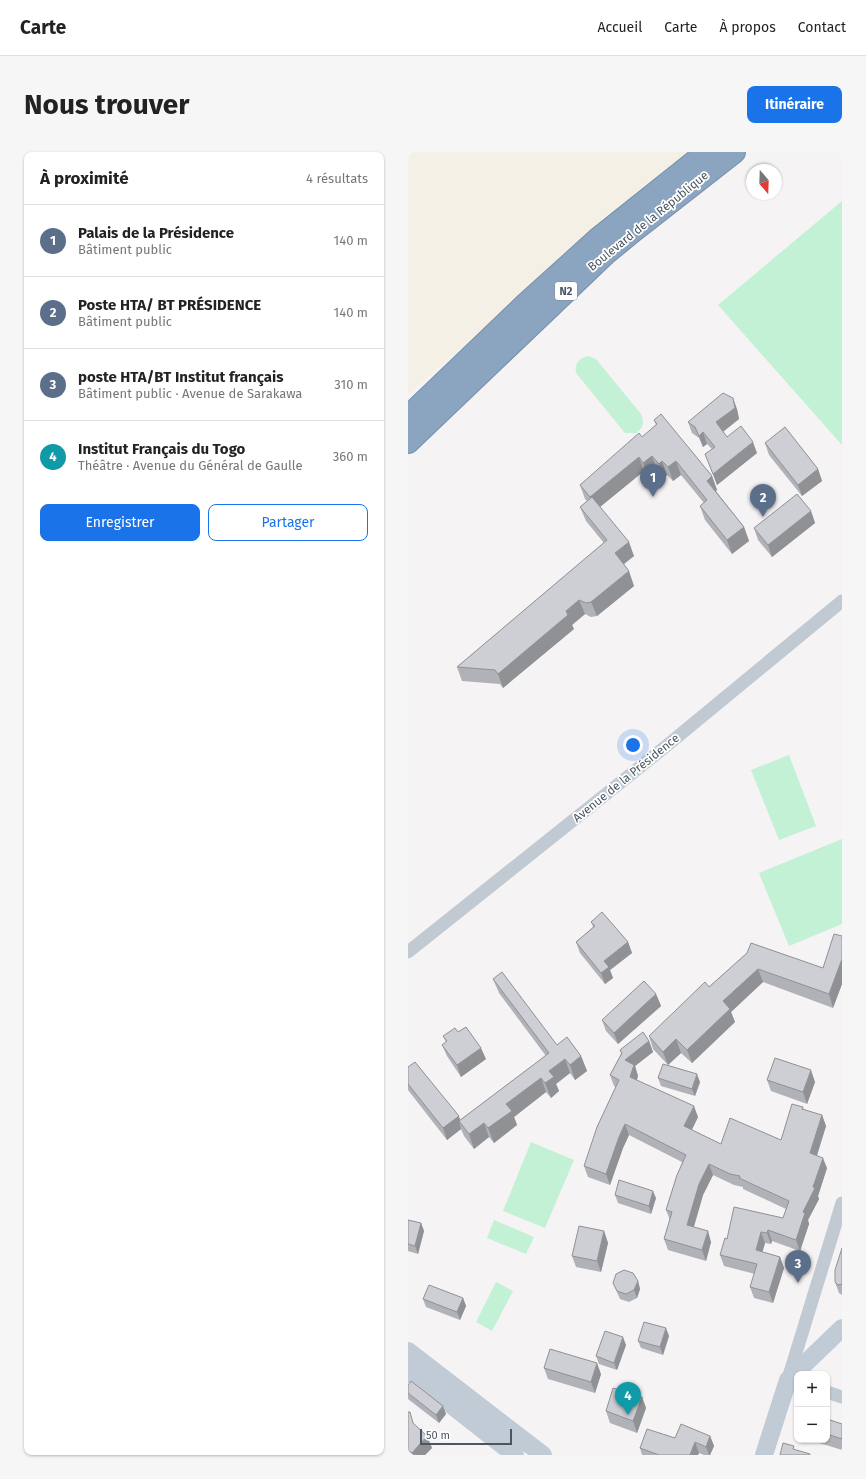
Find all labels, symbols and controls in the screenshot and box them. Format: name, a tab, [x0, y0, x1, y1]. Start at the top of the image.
text: Carte	[20, 16, 66, 39]
text: Accueil	[597, 19, 642, 36]
text: Carte	[664, 19, 697, 36]
text: À propos	[719, 19, 776, 36]
text: Contact	[798, 19, 846, 36]
button: Itinéraire	[747, 86, 842, 123]
text: Nous trouver	[24, 88, 189, 121]
north arrow	[746, 164, 782, 200]
text: À proximité	[40, 168, 129, 189]
street label: Boulevard de la République	[585, 168, 711, 274]
text: 4 résultats	[306, 171, 368, 186]
text: Palais de la Présidence	[78, 224, 234, 242]
text: 1	[50, 233, 56, 248]
text: 140 m	[334, 233, 368, 248]
text: Bâtiment public	[78, 242, 172, 257]
road number: N2	[555, 282, 577, 300]
text: Poste HTA/ BT PRÉSIDENCE	[78, 296, 261, 314]
text: 2	[50, 305, 56, 320]
text: 140 m	[334, 305, 368, 320]
text: Bâtiment public	[78, 314, 172, 329]
text: poste HTA/BT Institut français	[78, 368, 283, 386]
text: 3	[50, 377, 56, 392]
text: 310 m	[334, 377, 368, 392]
text: Bâtiment public · Avenue de Sarakawa	[78, 386, 302, 401]
text: Institut Français du Togo	[78, 440, 245, 458]
text: 4	[49, 449, 57, 464]
text: 360 m	[333, 449, 368, 464]
text: Théâtre · Avenue du Général de Gaulle	[78, 458, 303, 473]
pin: 1	[640, 464, 666, 497]
pin: 2	[750, 484, 776, 517]
button: Enregistrer	[40, 504, 200, 541]
button: Partager	[208, 504, 368, 541]
street label: Avenue de la Présidence	[570, 731, 682, 825]
your location	[623, 735, 643, 755]
pin: 3	[785, 1250, 811, 1283]
map controls	[794, 1371, 830, 1443]
button: +	[794, 1371, 830, 1407]
pin: 4	[615, 1382, 641, 1415]
button: −	[794, 1407, 830, 1443]
scale bar	[420, 1427, 512, 1446]
text: 50 m	[426, 1429, 450, 1442]

